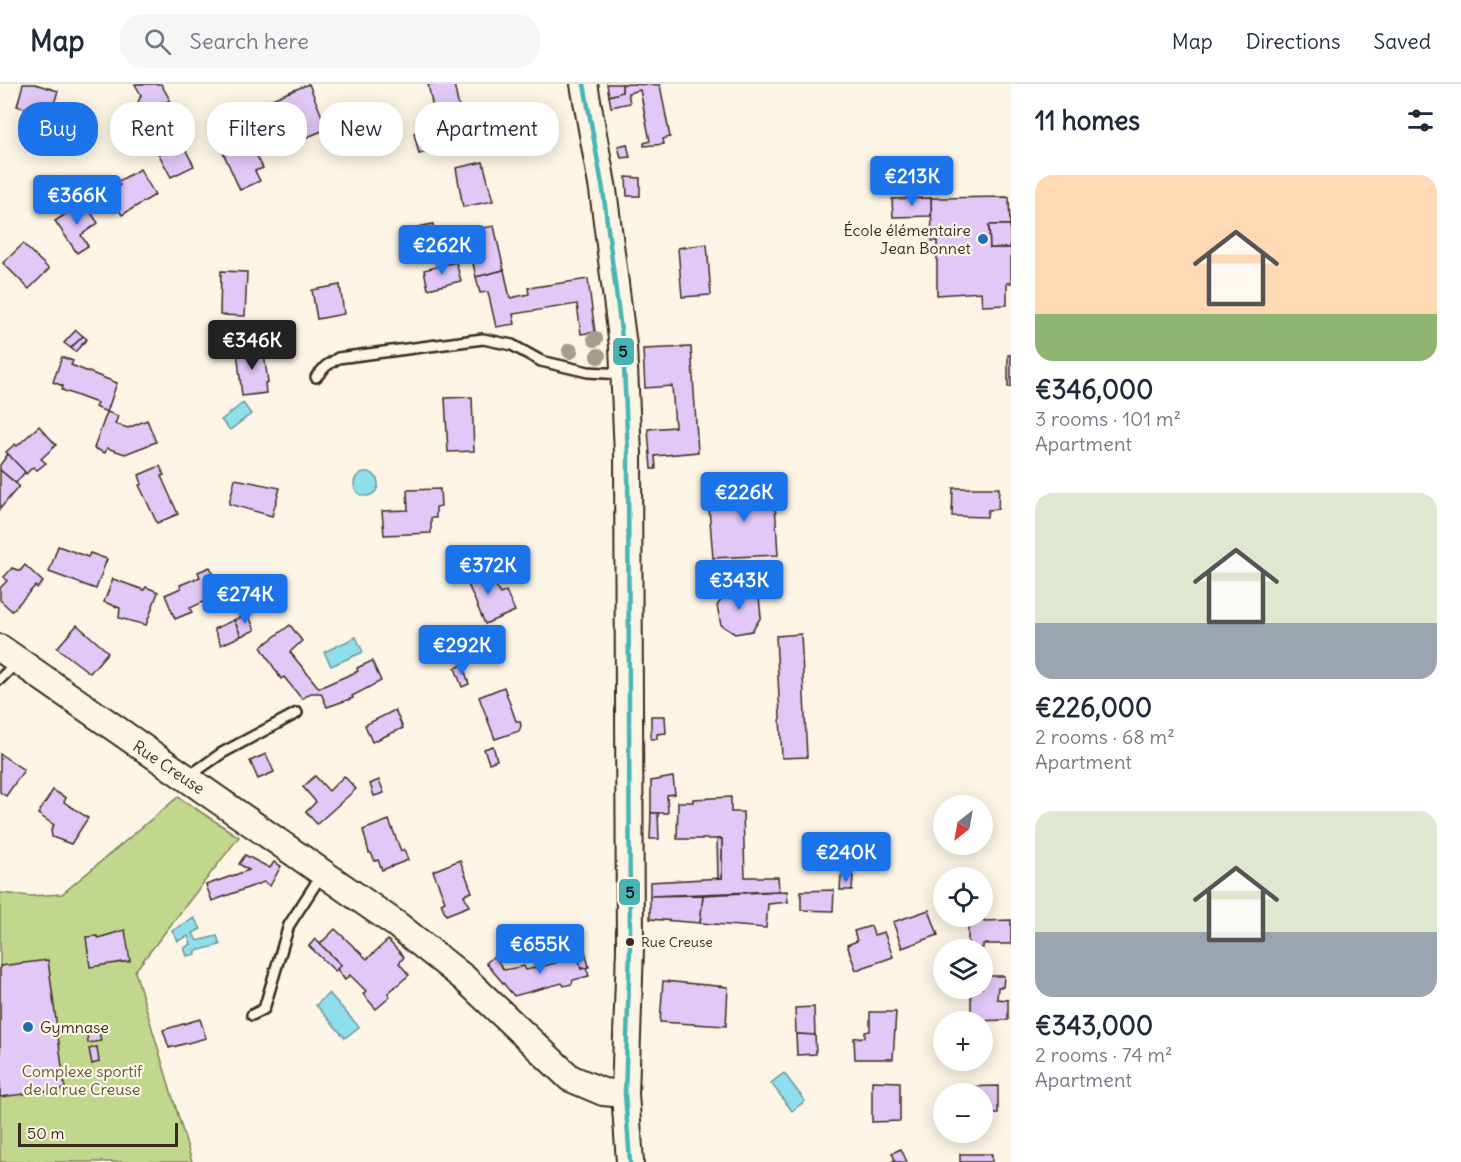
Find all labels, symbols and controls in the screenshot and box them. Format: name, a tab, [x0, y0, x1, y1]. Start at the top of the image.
search box	[120, 14, 540, 68]
text: Map	[30, 23, 84, 59]
icon: search	[141, 25, 174, 58]
text: Search here	[189, 27, 309, 55]
text: Map	[1172, 28, 1213, 55]
text: Directions	[1246, 28, 1340, 55]
text: Saved	[1373, 28, 1431, 55]
chip: Buy	[18, 102, 98, 156]
chip: Rent	[110, 102, 195, 156]
chip: Filters	[207, 102, 307, 156]
chip: New	[319, 102, 403, 156]
chip: Apartment	[415, 102, 559, 156]
text: 11 homes	[1035, 104, 1140, 137]
icon: filters	[1404, 104, 1437, 137]
pin: €213K	[870, 156, 954, 207]
text: €213K	[884, 163, 940, 188]
pin: €366K	[35, 175, 119, 226]
text: €366K	[47, 182, 107, 207]
icon: home	[1182, 214, 1290, 322]
place label: École élémentaire Jean Bonnet	[843, 220, 972, 258]
pin: €262K	[400, 225, 484, 276]
text: €262K	[413, 232, 471, 257]
marker: École élémentaire Jean Bonnet	[976, 232, 990, 246]
pin: €346K	[210, 320, 294, 371]
text: €346K	[222, 327, 282, 352]
line badge: 5	[612, 337, 635, 366]
text: 5	[618, 341, 628, 361]
text: €346,000	[1035, 373, 1153, 406]
text: 3 rooms · 101 m²	[1035, 406, 1181, 431]
text: Apartment	[1035, 431, 1132, 456]
pin: €226K	[702, 472, 786, 523]
text: €226K	[715, 479, 773, 504]
icon: home	[1182, 532, 1290, 640]
pin: €372K	[446, 545, 530, 596]
text: €372K	[459, 552, 517, 577]
pin: €343K	[697, 560, 781, 611]
text: €343K	[709, 567, 769, 592]
pin: €274K	[203, 574, 287, 625]
text: €274K	[216, 581, 274, 606]
pin: €292K	[420, 625, 504, 676]
text: €292K	[433, 632, 491, 657]
text: €226,000	[1035, 691, 1152, 724]
text: 2 rooms · 68 m²	[1035, 724, 1175, 749]
street label: Rue Creuse	[129, 736, 209, 798]
text: Apartment	[1035, 749, 1132, 774]
north arrow	[933, 795, 993, 855]
map controls	[933, 795, 993, 1143]
pin: €240K	[804, 832, 888, 883]
text: €240K	[816, 839, 876, 864]
icon: home	[1182, 850, 1290, 958]
button: locate	[933, 867, 993, 927]
line badge: 5	[618, 878, 641, 906]
text: 5	[625, 882, 635, 902]
pin: €655K	[498, 924, 582, 975]
text: €655K	[510, 931, 570, 956]
place label: Rue Creuse	[641, 933, 713, 951]
marker: Rue Creuse	[624, 936, 636, 948]
button: layers	[933, 939, 993, 999]
text: €343,000	[1035, 1009, 1153, 1042]
button: +	[933, 1011, 993, 1071]
place label: Gymnase	[40, 1017, 109, 1037]
marker: Gymnase	[21, 1020, 35, 1034]
text: 2 rooms · 74 m²	[1035, 1042, 1172, 1067]
park label: Complexe sportif de la rue Creuse	[22, 1061, 143, 1099]
text: Apartment	[1035, 1067, 1132, 1092]
button: −	[933, 1083, 993, 1143]
scale bar	[18, 1120, 178, 1148]
text: 50 m	[27, 1123, 65, 1143]

